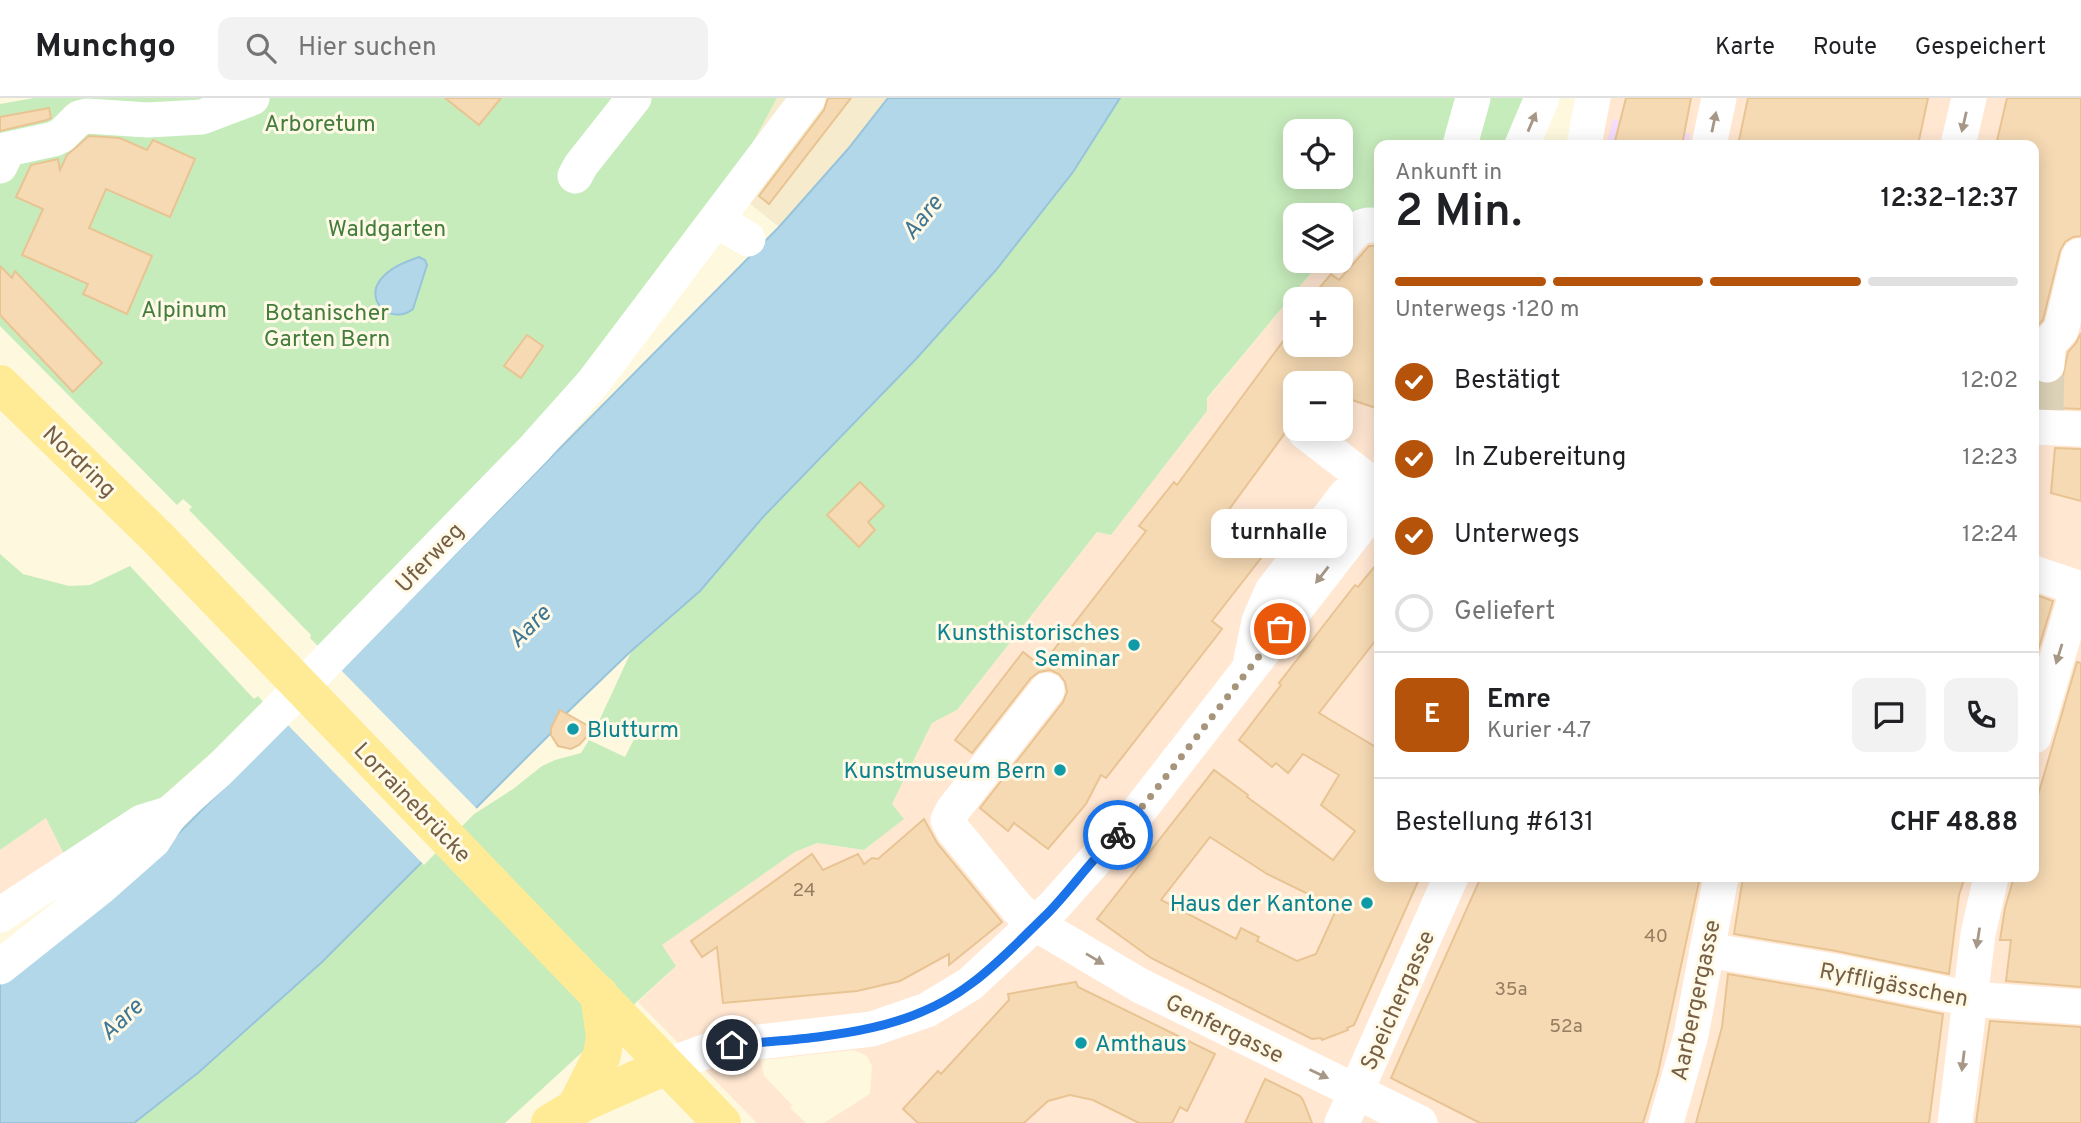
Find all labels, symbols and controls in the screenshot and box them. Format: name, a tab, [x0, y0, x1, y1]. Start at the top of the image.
search box	[218, 17, 708, 80]
text: Munchgo	[35, 27, 176, 69]
icon: search	[242, 29, 280, 67]
text: Hier suchen	[298, 32, 437, 65]
text: Karte	[1715, 33, 1775, 63]
text: Route	[1813, 33, 1877, 63]
text: Gespeichert	[1915, 33, 2046, 63]
park label: Arboretum	[264, 111, 376, 140]
one-way arrow	[1527, 111, 1538, 132]
one-way arrow	[1709, 111, 1720, 133]
one-way arrow	[1958, 111, 1969, 133]
map controls	[1283, 119, 1353, 441]
button: locate	[1283, 119, 1353, 189]
text: Ankunft in	[1395, 159, 1502, 188]
text: 12:32–12:37	[1880, 183, 2018, 216]
text: 2 Min.	[1395, 184, 1522, 243]
water label: Aare	[897, 189, 951, 247]
button: layers	[1283, 203, 1353, 273]
park label: Waldgarten	[328, 216, 446, 245]
button: +	[1283, 287, 1353, 357]
text: Unterwegs · 120 m	[1395, 296, 1579, 325]
park label: Alpinum	[141, 297, 227, 326]
park label: Botanischer Garten Bern	[264, 300, 390, 355]
icon: check	[1395, 363, 1433, 401]
text: Bestätigt	[1454, 365, 1561, 398]
text: 12:02	[1961, 367, 2018, 396]
button: −	[1283, 371, 1353, 441]
street label: Nordring	[35, 421, 121, 505]
icon: check	[1395, 440, 1433, 478]
text: In Zubereitung	[1454, 442, 1626, 475]
text: 12:23	[1962, 444, 2018, 473]
callout: turnhalle	[1212, 510, 1348, 559]
icon: check	[1395, 517, 1433, 555]
street label: Uferweg	[390, 518, 471, 600]
text: turnhalle	[1231, 519, 1327, 548]
text: Unterwegs	[1454, 519, 1580, 552]
text: 12:24	[1962, 521, 2018, 550]
one-way arrow	[1315, 566, 1330, 584]
text: Geliefert	[1454, 596, 1555, 629]
water label: Aare	[503, 599, 559, 655]
pin	[1250, 599, 1310, 659]
icon: bag	[1261, 610, 1299, 648]
place label: Kunsthistorisches Seminar	[937, 620, 1120, 675]
marker: Kunsthistorisches Seminar	[1126, 637, 1142, 653]
one-way arrow	[2053, 643, 2063, 664]
button: chat	[1852, 678, 1926, 752]
button: phone	[1944, 678, 2018, 752]
text: Emre	[1487, 684, 1551, 717]
text: E	[1424, 699, 1440, 732]
place label: Blutturm	[587, 717, 679, 746]
text: Kurier · 4.7	[1487, 717, 1591, 746]
marker: Blutturm	[565, 721, 581, 737]
street label: Lorrainebrücke	[346, 737, 476, 870]
place label: Kunstmuseum Bern	[844, 758, 1046, 787]
marker: Kunstmuseum Bern	[1052, 762, 1068, 778]
courier	[1083, 800, 1153, 870]
text: Bestellung #6131	[1395, 807, 1594, 840]
text: CHF 48.88	[1890, 807, 2018, 840]
icon: bike	[1099, 816, 1137, 854]
house number: 24	[792, 879, 816, 903]
place label: Haus der Kantone	[1170, 891, 1353, 920]
marker: Haus der Kantone	[1359, 895, 1375, 911]
street label: Aarbergergasse	[1666, 917, 1729, 1084]
house number: 40	[1644, 925, 1668, 949]
street label: Speichergasse	[1356, 927, 1443, 1075]
one-way arrow	[1972, 927, 1983, 949]
one-way arrow	[1085, 952, 1104, 965]
street label: Ryffligässchen	[1817, 958, 1970, 1015]
house number: 35a	[1494, 978, 1528, 1002]
street label: Genfergasse	[1160, 989, 1288, 1071]
water label: Aare	[94, 992, 151, 1048]
pin	[702, 1015, 762, 1075]
house number: 52a	[1549, 1015, 1583, 1039]
icon: home	[713, 1026, 751, 1064]
place label: Amthaus	[1095, 1031, 1187, 1060]
marker: Amthaus	[1073, 1035, 1089, 1051]
one-way arrow	[1957, 1050, 1968, 1072]
one-way arrow	[1309, 1068, 1329, 1080]

